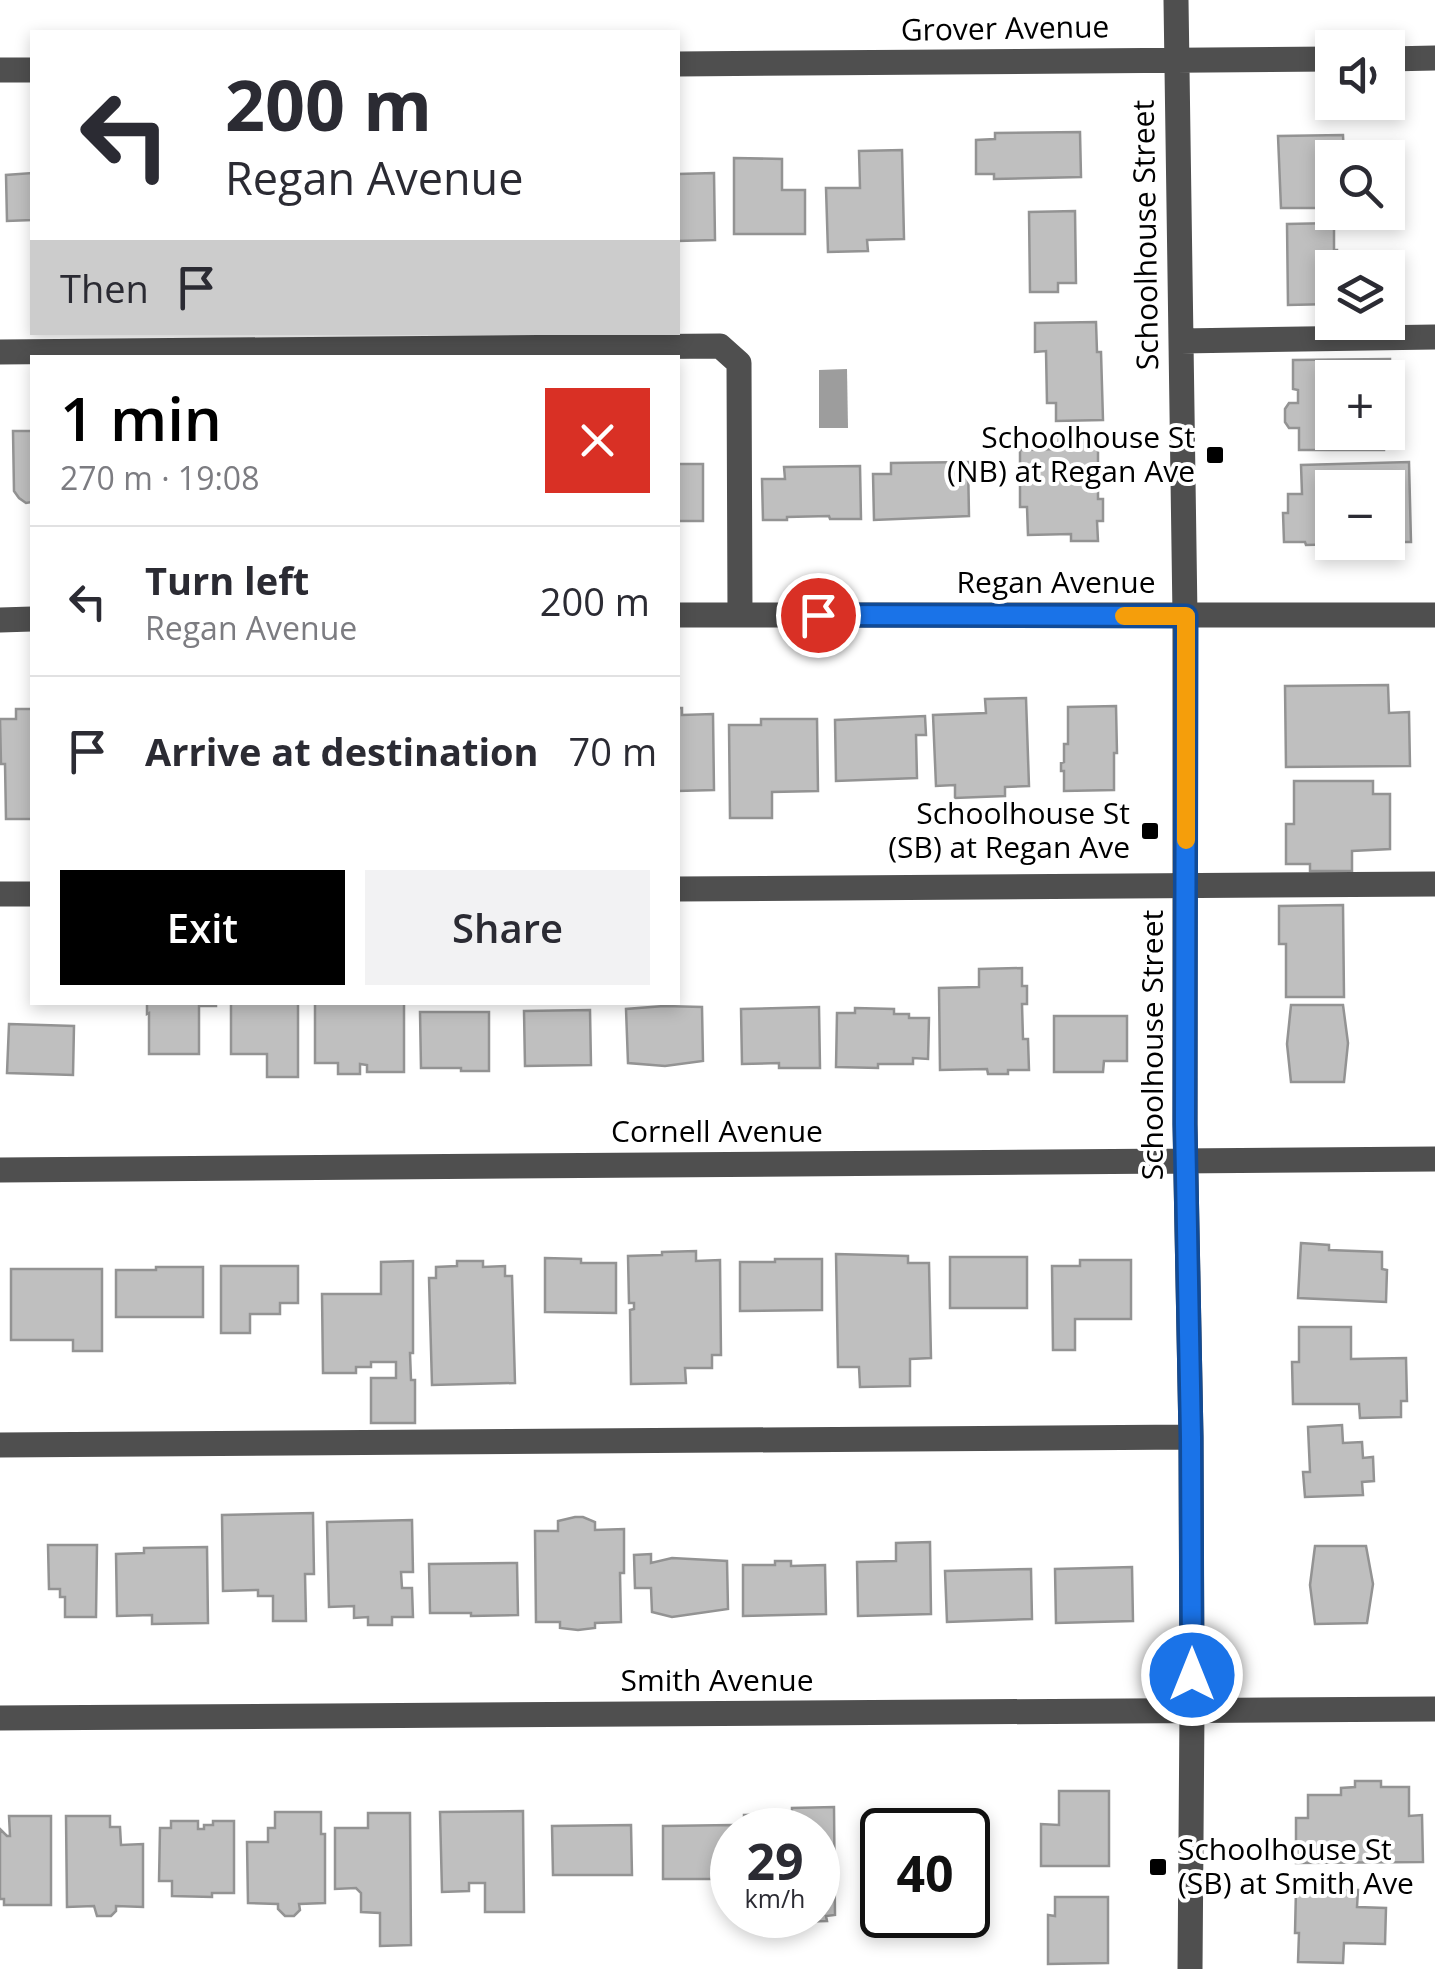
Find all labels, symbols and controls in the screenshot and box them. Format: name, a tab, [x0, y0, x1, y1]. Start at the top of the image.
street label: Grover Avenue	[900, 5, 1110, 50]
map controls	[1315, 30, 1405, 560]
button: sound	[1315, 30, 1405, 120]
text: 200 m	[225, 56, 432, 152]
icon: left	[60, 70, 190, 200]
street label: Schoolhouse Street	[1122, 99, 1167, 371]
button: search	[1315, 140, 1405, 230]
text: Regan Avenue	[225, 147, 523, 208]
button: layers	[1315, 250, 1405, 340]
icon: arrive	[169, 260, 224, 315]
text: Then	[60, 262, 149, 314]
button: +	[1315, 360, 1405, 450]
text: 1 min	[60, 377, 222, 459]
button: close	[545, 388, 650, 493]
place label: Schoolhouse St (NB) at Regan Ave	[947, 416, 1195, 491]
marker: Schoolhouse St (NB) at Regan Ave	[1204, 444, 1226, 466]
text: 270 m · 19:08	[60, 456, 259, 499]
button: −	[1315, 470, 1405, 560]
text: Turn left	[145, 554, 309, 606]
street label: Regan Avenue	[957, 561, 1155, 602]
pin	[776, 573, 861, 658]
icon: left	[60, 574, 115, 629]
text: 200 m	[540, 575, 650, 627]
icon: arrive	[791, 588, 846, 643]
text: Regan Avenue	[145, 606, 357, 649]
icon: arrive	[60, 724, 115, 779]
text: Arrive at destination	[145, 725, 539, 777]
text: 70 m	[569, 725, 657, 777]
place label: Schoolhouse St (SB) at Regan Ave	[888, 792, 1130, 867]
marker: Schoolhouse St (SB) at Regan Ave	[1139, 820, 1161, 842]
button: Exit	[60, 870, 345, 985]
button: Share	[365, 870, 650, 985]
street label: Schoolhouse Street	[1131, 910, 1172, 1180]
street label: Cornell Avenue	[611, 1110, 823, 1151]
position arrow	[1140, 1623, 1244, 1727]
street label: Smith Avenue	[620, 1659, 814, 1700]
speed limit sign: 40	[860, 1808, 990, 1938]
text: 29	[746, 1827, 804, 1895]
place label: Schoolhouse St (SB) at Smith Ave	[1178, 1828, 1414, 1903]
marker: Schoolhouse St (SB) at Smith Ave	[1147, 1856, 1169, 1878]
text: km/h	[745, 1881, 805, 1915]

